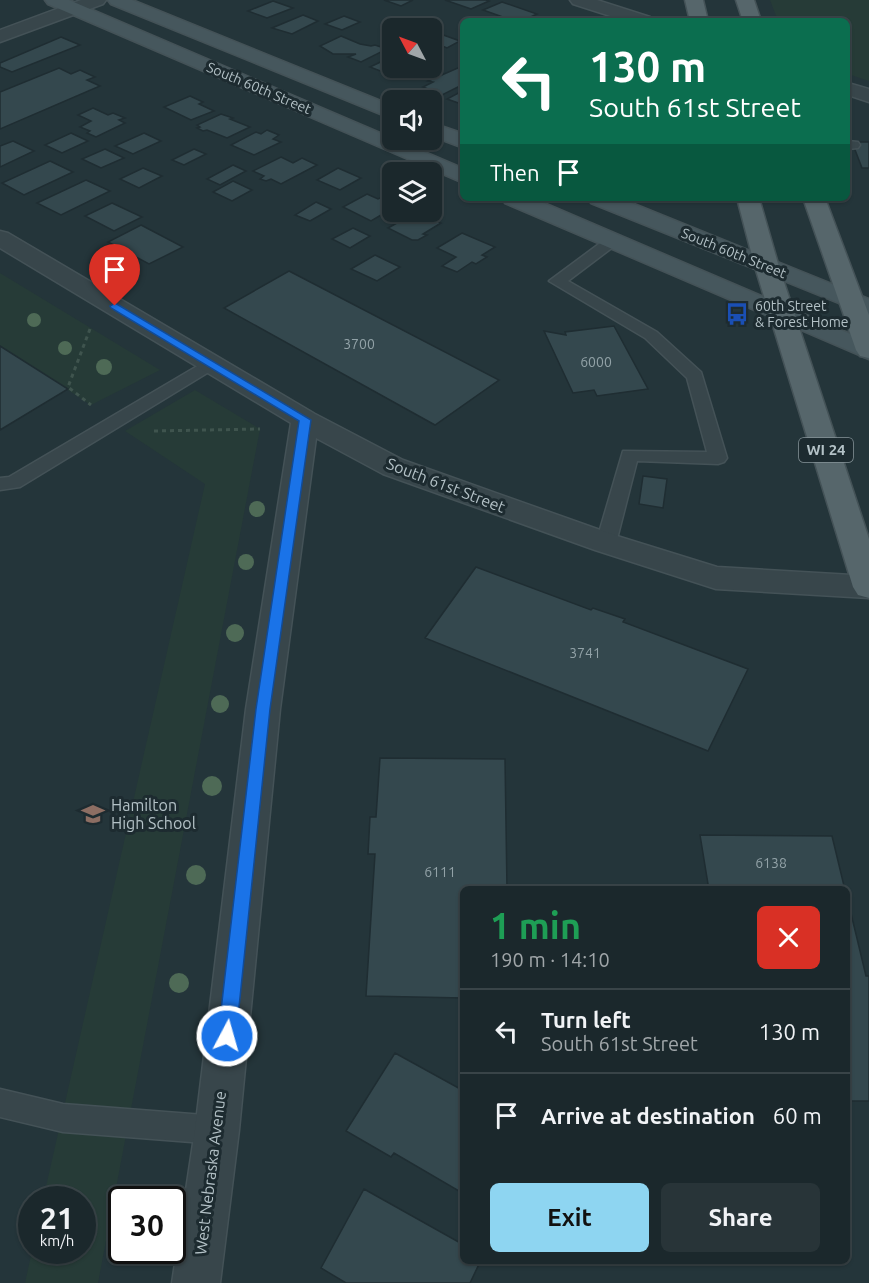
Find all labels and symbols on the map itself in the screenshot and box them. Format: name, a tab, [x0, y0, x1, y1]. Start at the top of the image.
north arrow	[382, 18, 442, 78]
street label: South 60th Street	[204, 59, 314, 117]
street label: South 60th Street	[679, 225, 789, 282]
pin	[89, 244, 140, 306]
place label: 60th Street & Forest Home	[755, 298, 848, 330]
bus stop icon: 60th Street & Forest Home	[724, 301, 750, 327]
house number: 3700	[343, 336, 375, 352]
house number: 6000	[580, 354, 612, 370]
road number: WI 24	[799, 438, 853, 462]
street label: South 61st Street	[384, 454, 509, 516]
house number: 3741	[569, 645, 601, 661]
place label: Hamilton High School	[111, 796, 196, 832]
school or university icon: Hamilton High School	[80, 801, 106, 827]
house number: 6138	[755, 855, 787, 871]
house number: 6111	[424, 864, 456, 880]
position arrow	[195, 1004, 259, 1068]
street label: West Nebraska Avenue	[191, 1090, 229, 1256]
speed limit sign: 30	[108, 1186, 186, 1264]

